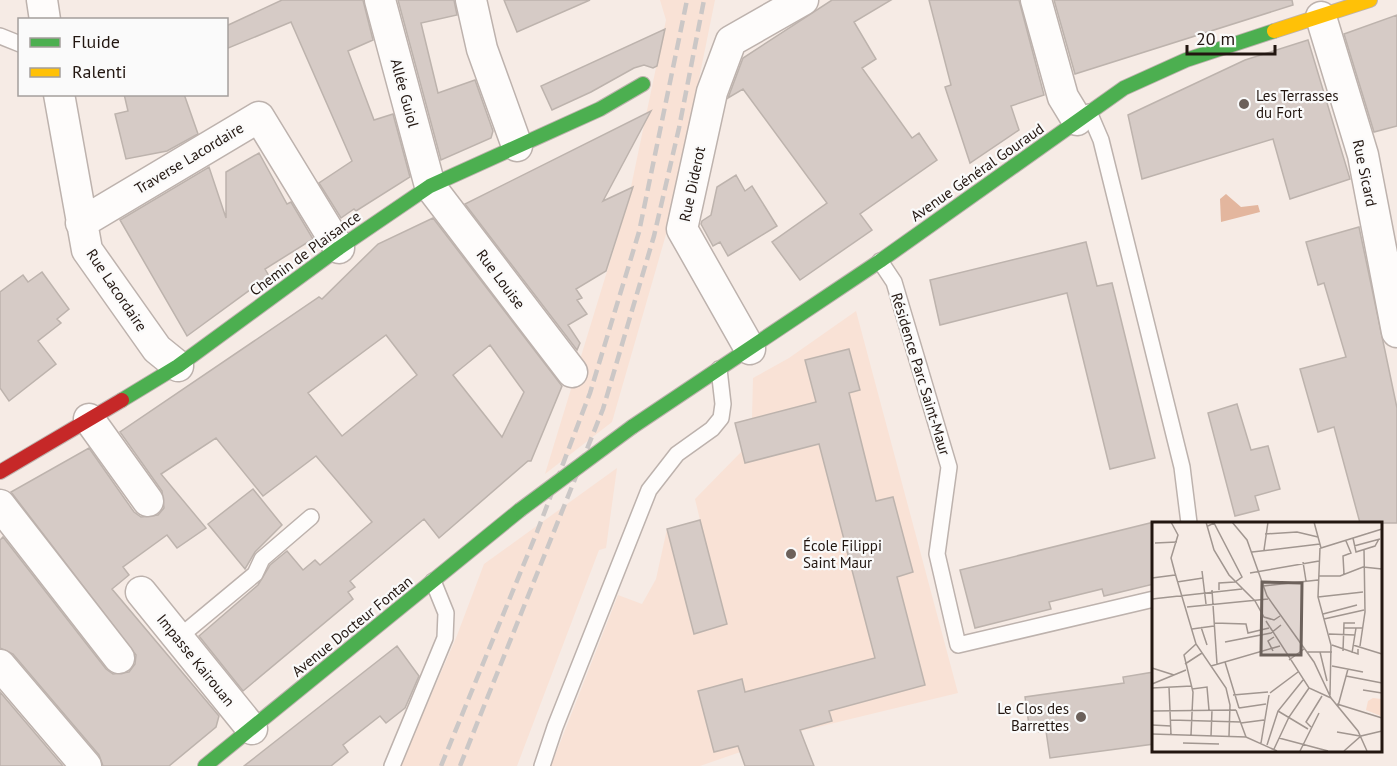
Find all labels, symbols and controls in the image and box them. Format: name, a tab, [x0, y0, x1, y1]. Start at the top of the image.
legend	[18, 18, 228, 96]
scale bar	[1187, 18, 1276, 56]
text: 20 m	[1196, 27, 1235, 50]
text: Fluide	[72, 30, 120, 53]
street label: Allée Guiol	[387, 57, 423, 130]
text: Ralenti	[72, 60, 127, 83]
place label: Les Terrasses du Fort	[1256, 86, 1339, 122]
marker: Les Terrasses du Fort	[1237, 97, 1251, 111]
street label: Traverse Lacordaire	[131, 118, 247, 198]
street label: Avenue Général Gouraud	[907, 119, 1047, 225]
street label: Rue Sicard	[1349, 138, 1381, 208]
street label: Rue Diderot	[675, 145, 709, 223]
street label: Chemin de Plaisance	[246, 206, 364, 300]
street label: Rue Lacordaire	[83, 245, 151, 335]
street label: Rue Louise	[473, 246, 529, 312]
street label: Résidence Parc Saint-Maur	[887, 290, 955, 458]
inset map	[1152, 522, 1382, 751]
place label: École Filippi Saint Maur	[803, 536, 882, 572]
marker: École Filippi Saint Maur	[784, 547, 798, 561]
street label: Avenue Docteur Fontan	[288, 571, 416, 681]
street label: Impasse Kairouan	[153, 610, 239, 710]
place label: Le Clos des Barrettes	[997, 699, 1069, 735]
marker: Le Clos des Barrettes	[1074, 710, 1088, 724]

